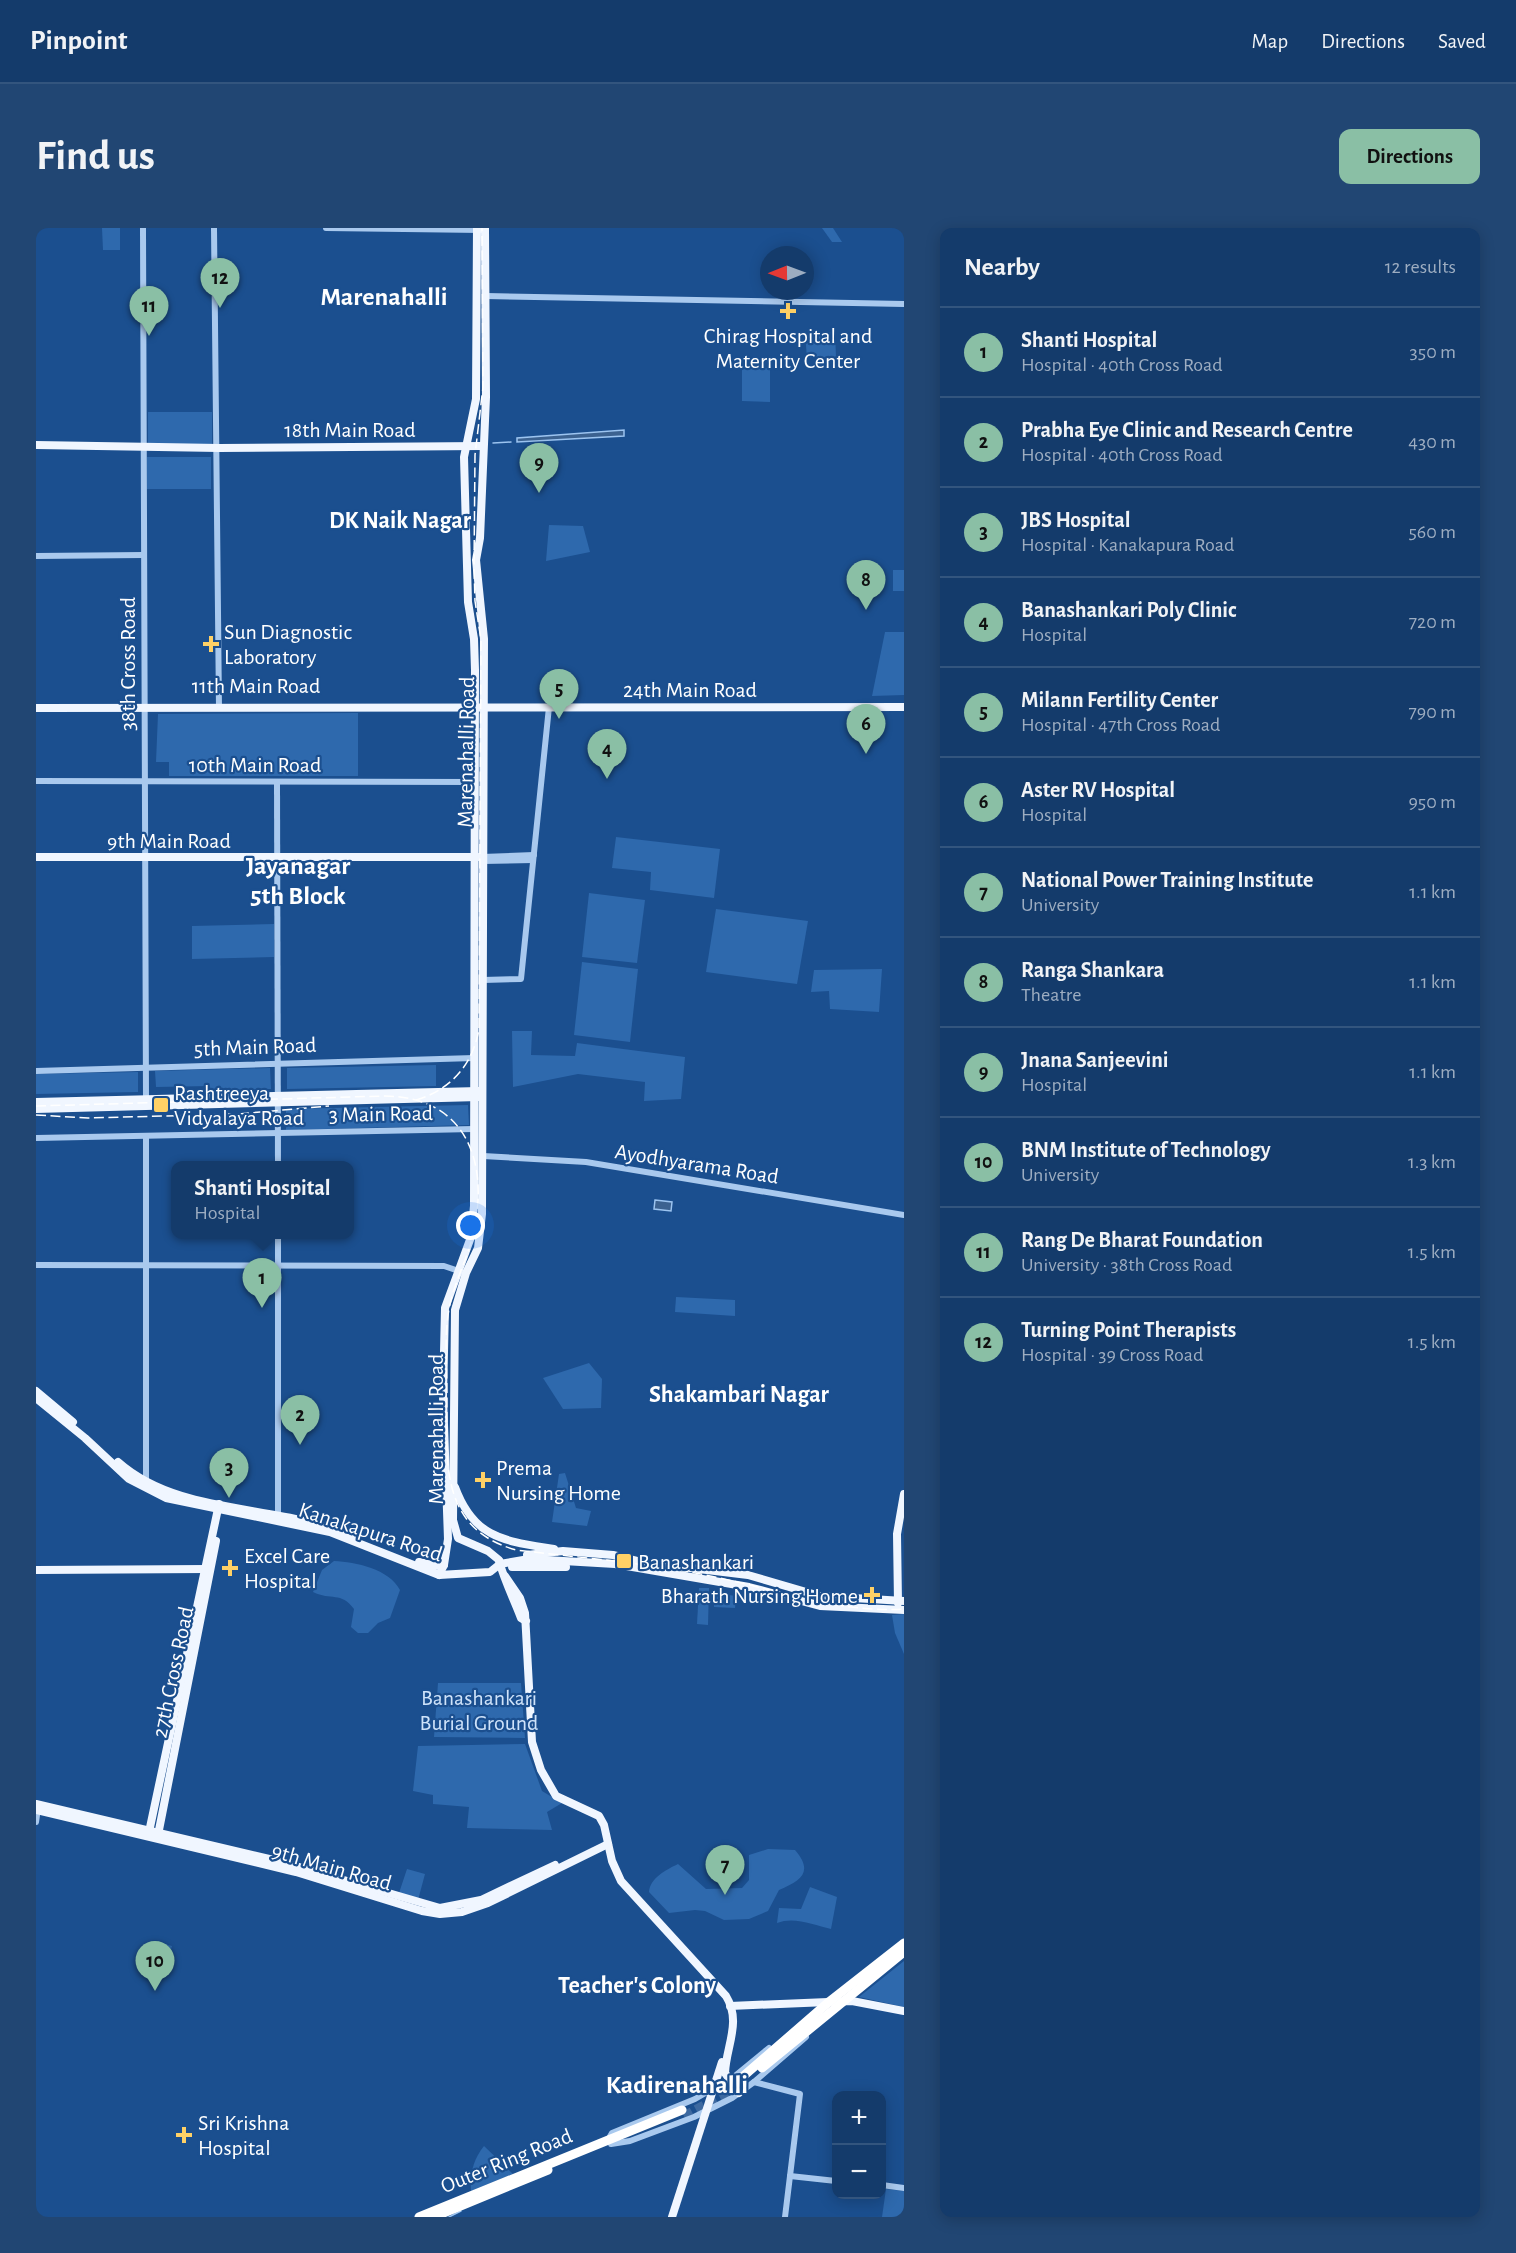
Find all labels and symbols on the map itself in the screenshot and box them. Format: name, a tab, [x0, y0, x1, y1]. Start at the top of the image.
north arrow	[760, 246, 814, 300]
pin: 12	[200, 259, 240, 308]
district label: Marenahalli	[320, 284, 448, 310]
pin: 11	[130, 286, 168, 336]
marker: Chirag Hospital and Maternity Center	[779, 302, 797, 320]
place label: Chirag Hospital and Maternity Center	[704, 325, 872, 372]
street label: 18th Main Road	[284, 419, 416, 441]
pin: 9	[520, 444, 558, 493]
district label: DK Naik Nagar	[329, 509, 472, 533]
pin: 8	[846, 560, 886, 610]
street label: 38th Cross Road	[117, 597, 139, 731]
place label: Sun Diagnostic Laboratory	[224, 621, 352, 668]
marker: Sun Diagnostic Laboratory	[202, 635, 220, 653]
pin: 5	[540, 670, 578, 719]
street label: 11th Main Road	[192, 675, 320, 697]
street label: Marenahalli Road	[454, 676, 478, 828]
street label: 24th Main Road	[623, 679, 757, 701]
pin: 6	[846, 704, 886, 754]
pin: 4	[588, 730, 626, 779]
street label: 10th Main Road	[189, 754, 321, 776]
street label: 9th Main Road	[107, 830, 231, 852]
district label: Jayanagar 5th Block	[246, 853, 350, 909]
street label: 5th Main Road	[193, 1034, 317, 1060]
place label: Rashtreeya Vidyalaya Road	[174, 1082, 304, 1129]
marker: Rashtreeya Vidyalaya Road	[152, 1096, 170, 1114]
street label: 3 Main Road	[329, 1102, 433, 1126]
street label: Ayodhyarama Road	[613, 1140, 780, 1188]
your location	[456, 1211, 485, 1240]
pin: 1	[242, 1258, 282, 1308]
street label: Marenahalli Road	[425, 1353, 447, 1505]
district label: Shakambari Nagar	[649, 1383, 830, 1407]
pin: 2	[280, 1396, 320, 1445]
pin: 3	[210, 1448, 248, 1498]
place label: Prema Nursing Home	[496, 1457, 621, 1504]
marker: Prema Nursing Home	[474, 1471, 492, 1489]
street label: Kanakapura Road	[296, 1498, 445, 1566]
place label: Excel Care Hospital	[244, 1545, 330, 1592]
place label: Banashankari	[638, 1551, 754, 1573]
marker: Banashankari	[615, 1552, 633, 1570]
marker: Excel Care Hospital	[221, 1559, 239, 1577]
place label: Bharath Nursing Home	[661, 1585, 858, 1607]
marker: Bharath Nursing Home	[863, 1586, 881, 1604]
street label: 27th Cross Road	[148, 1604, 198, 1740]
park label: Banashankari Burial Ground	[420, 1687, 538, 1734]
street label: 9th Main Road	[269, 1839, 394, 1895]
pin: 7	[706, 1846, 744, 1895]
pin: 10	[136, 1942, 174, 1991]
district label: Teacher's Colony	[558, 1974, 716, 1998]
district label: Kadirenahalli	[606, 2072, 748, 2098]
place label: Sri Krishna Hospital	[198, 2112, 289, 2159]
street label: Outer Ring Road	[437, 2125, 575, 2197]
marker: Sri Krishna Hospital	[175, 2126, 193, 2144]

